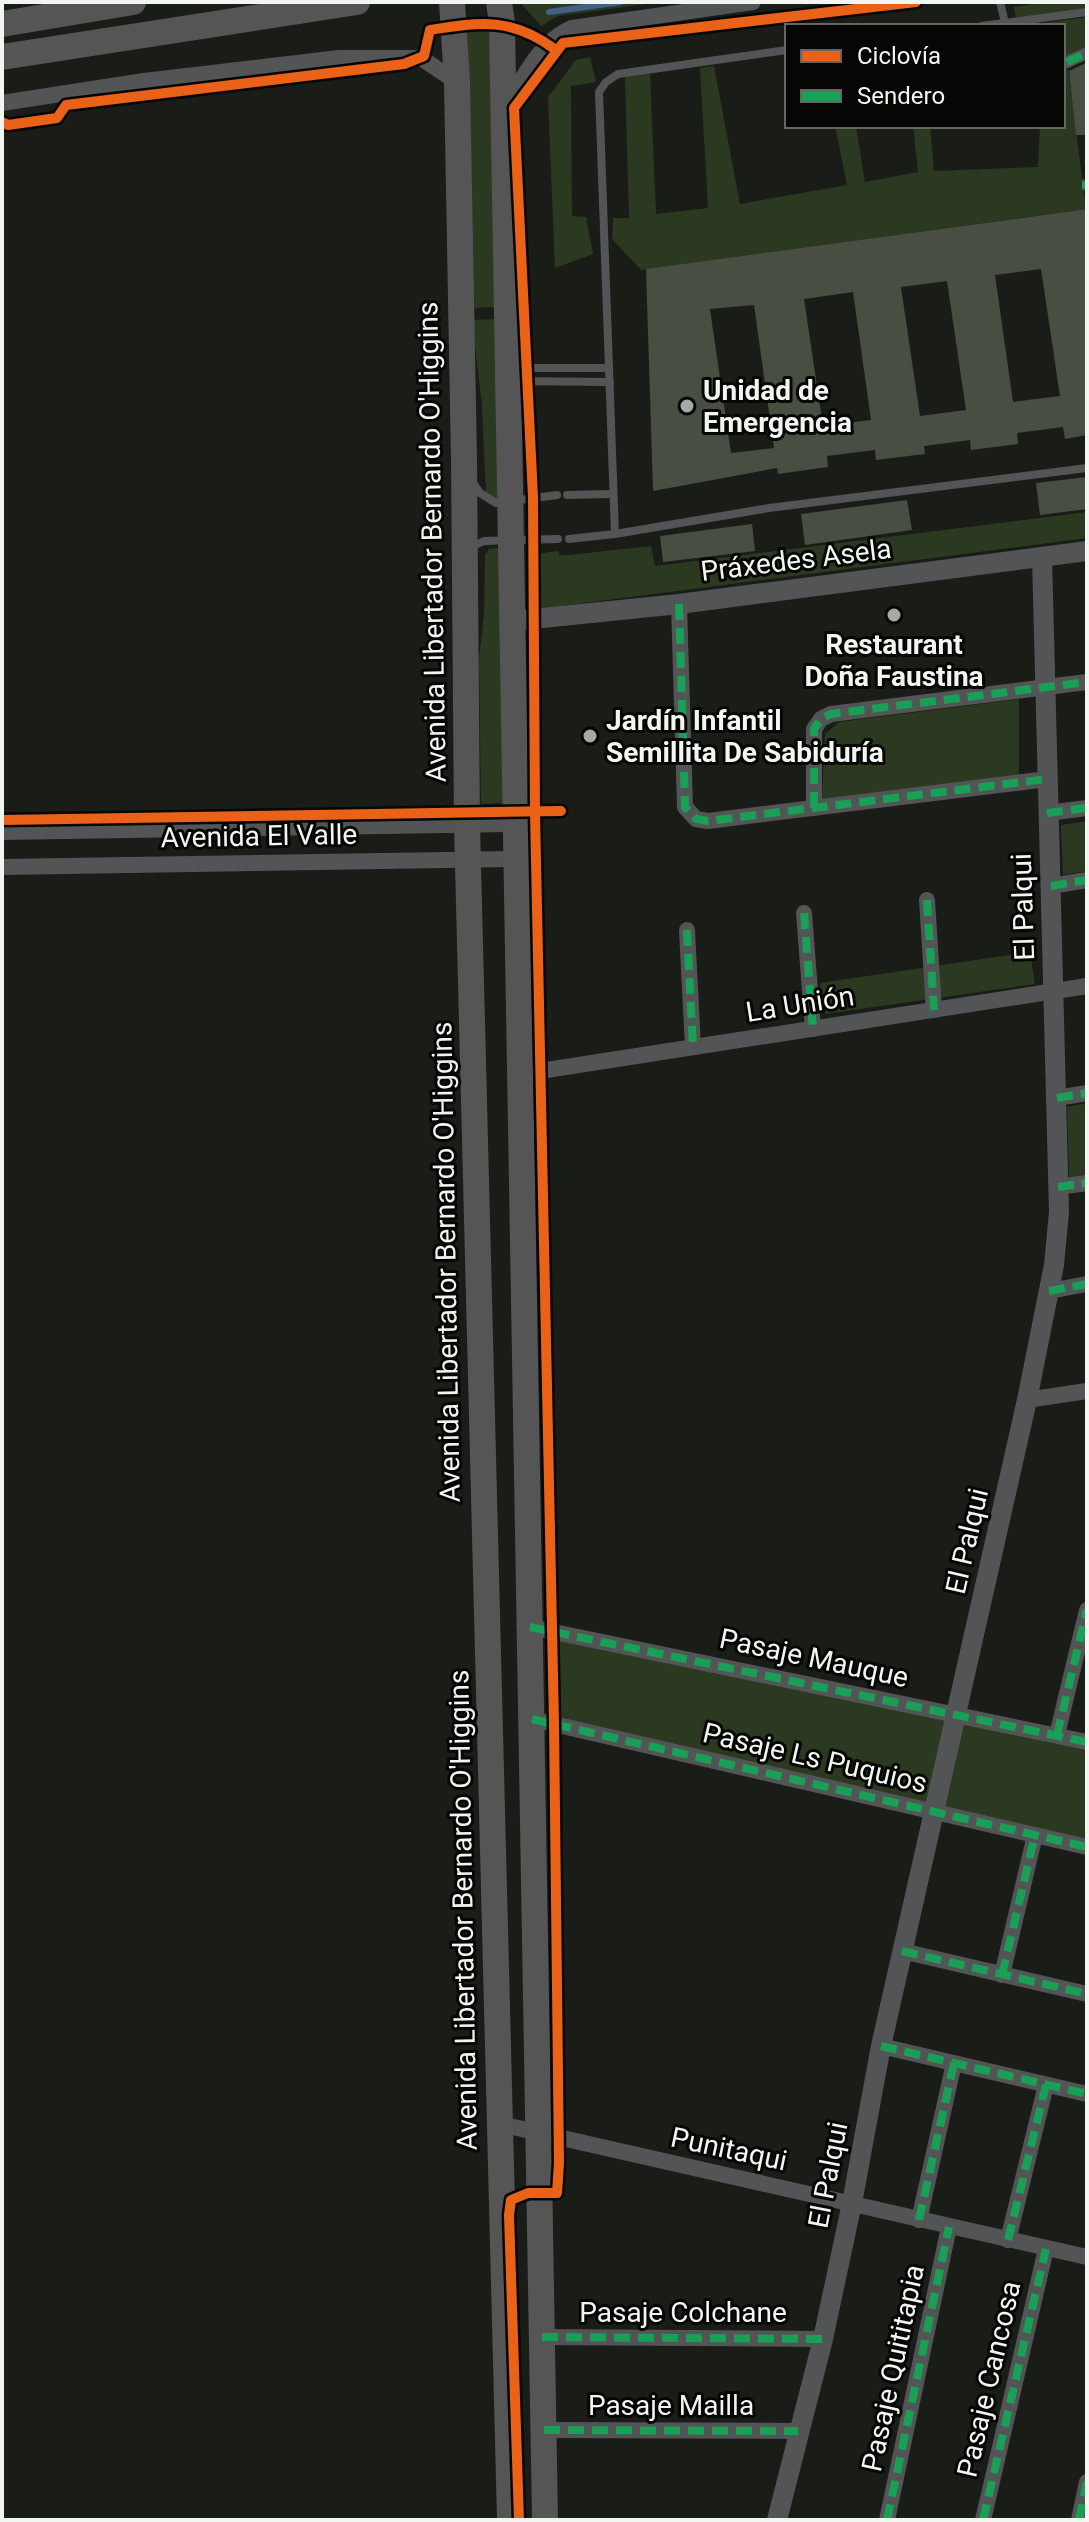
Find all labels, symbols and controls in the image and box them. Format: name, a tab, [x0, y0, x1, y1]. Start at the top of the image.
legend	[785, 24, 1065, 128]
text: Ciclovía	[857, 42, 941, 70]
text: Sendero	[857, 82, 945, 110]
street label: Avenida Libertador Bernardo O'Higgins	[411, 301, 453, 783]
place label: Unidad de Emergencia	[703, 374, 852, 439]
marker: Unidad de Emergencia	[678, 397, 696, 415]
street label: Práxedes Asela	[699, 532, 893, 588]
marker: Restaurant Doña Faustina	[885, 606, 903, 624]
place label: Restaurant Doña Faustina	[804, 628, 984, 693]
place label: Jardín Infantil Semillita De Sabiduría	[606, 704, 884, 769]
marker: Jardín Infantil Semillita De Sabiduría	[581, 727, 599, 745]
street label: Avenida El Valle	[160, 818, 358, 854]
street label: El Palqui	[1005, 853, 1041, 961]
street label: La Unión	[744, 979, 856, 1029]
street label: Avenida Libertador Bernardo O'Higgins	[425, 1021, 467, 1503]
street label: El Palqui	[939, 1485, 995, 1597]
street label: Pasaje Mauque	[717, 1622, 911, 1694]
street label: Avenida Libertador Bernardo O'Higgins	[442, 1669, 484, 2151]
street label: Pasaje Ls Puquios	[700, 1716, 930, 1800]
street label: El Palqui	[802, 2119, 854, 2231]
street label: Punitaqui	[668, 2121, 790, 2177]
street label: Pasaje Quititapia	[855, 2262, 931, 2474]
street label: Pasaje Cancosa	[950, 2278, 1028, 2480]
street label: Pasaje Colchane	[579, 2296, 787, 2329]
street label: Pasaje Mailla	[588, 2389, 754, 2422]

